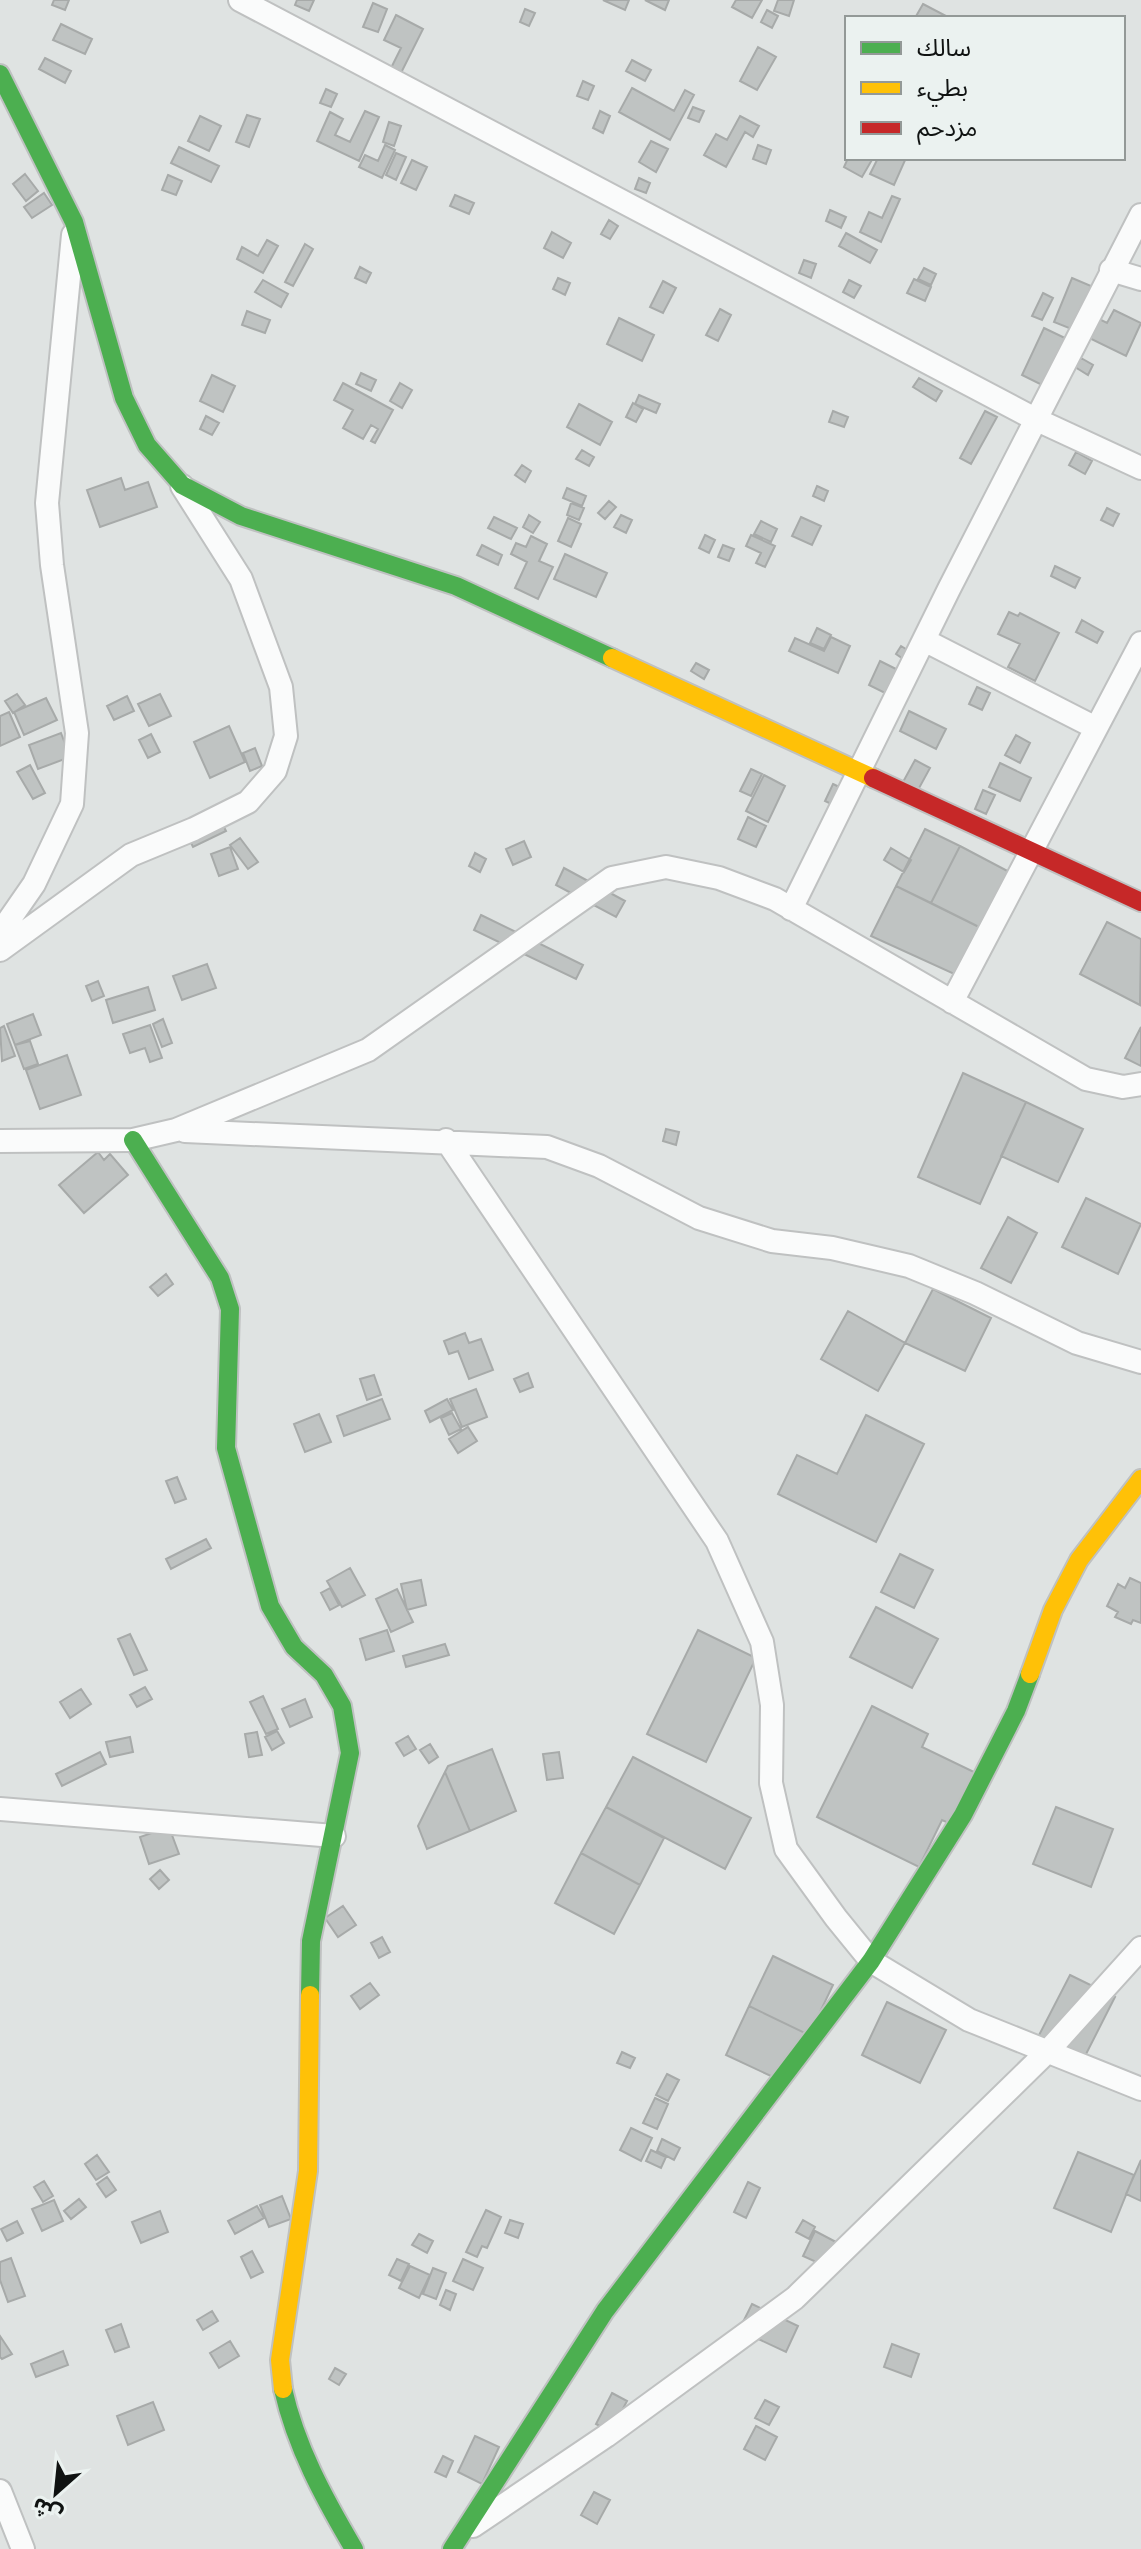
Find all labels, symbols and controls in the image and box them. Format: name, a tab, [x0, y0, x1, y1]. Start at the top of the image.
legend	[845, 16, 1125, 160]
text: سالك	[917, 32, 971, 63]
text: بطيء	[917, 72, 968, 107]
text: مزدحم	[917, 112, 977, 145]
north arrow	[16, 2453, 96, 2533]
text: ش	[27, 2491, 67, 2530]

